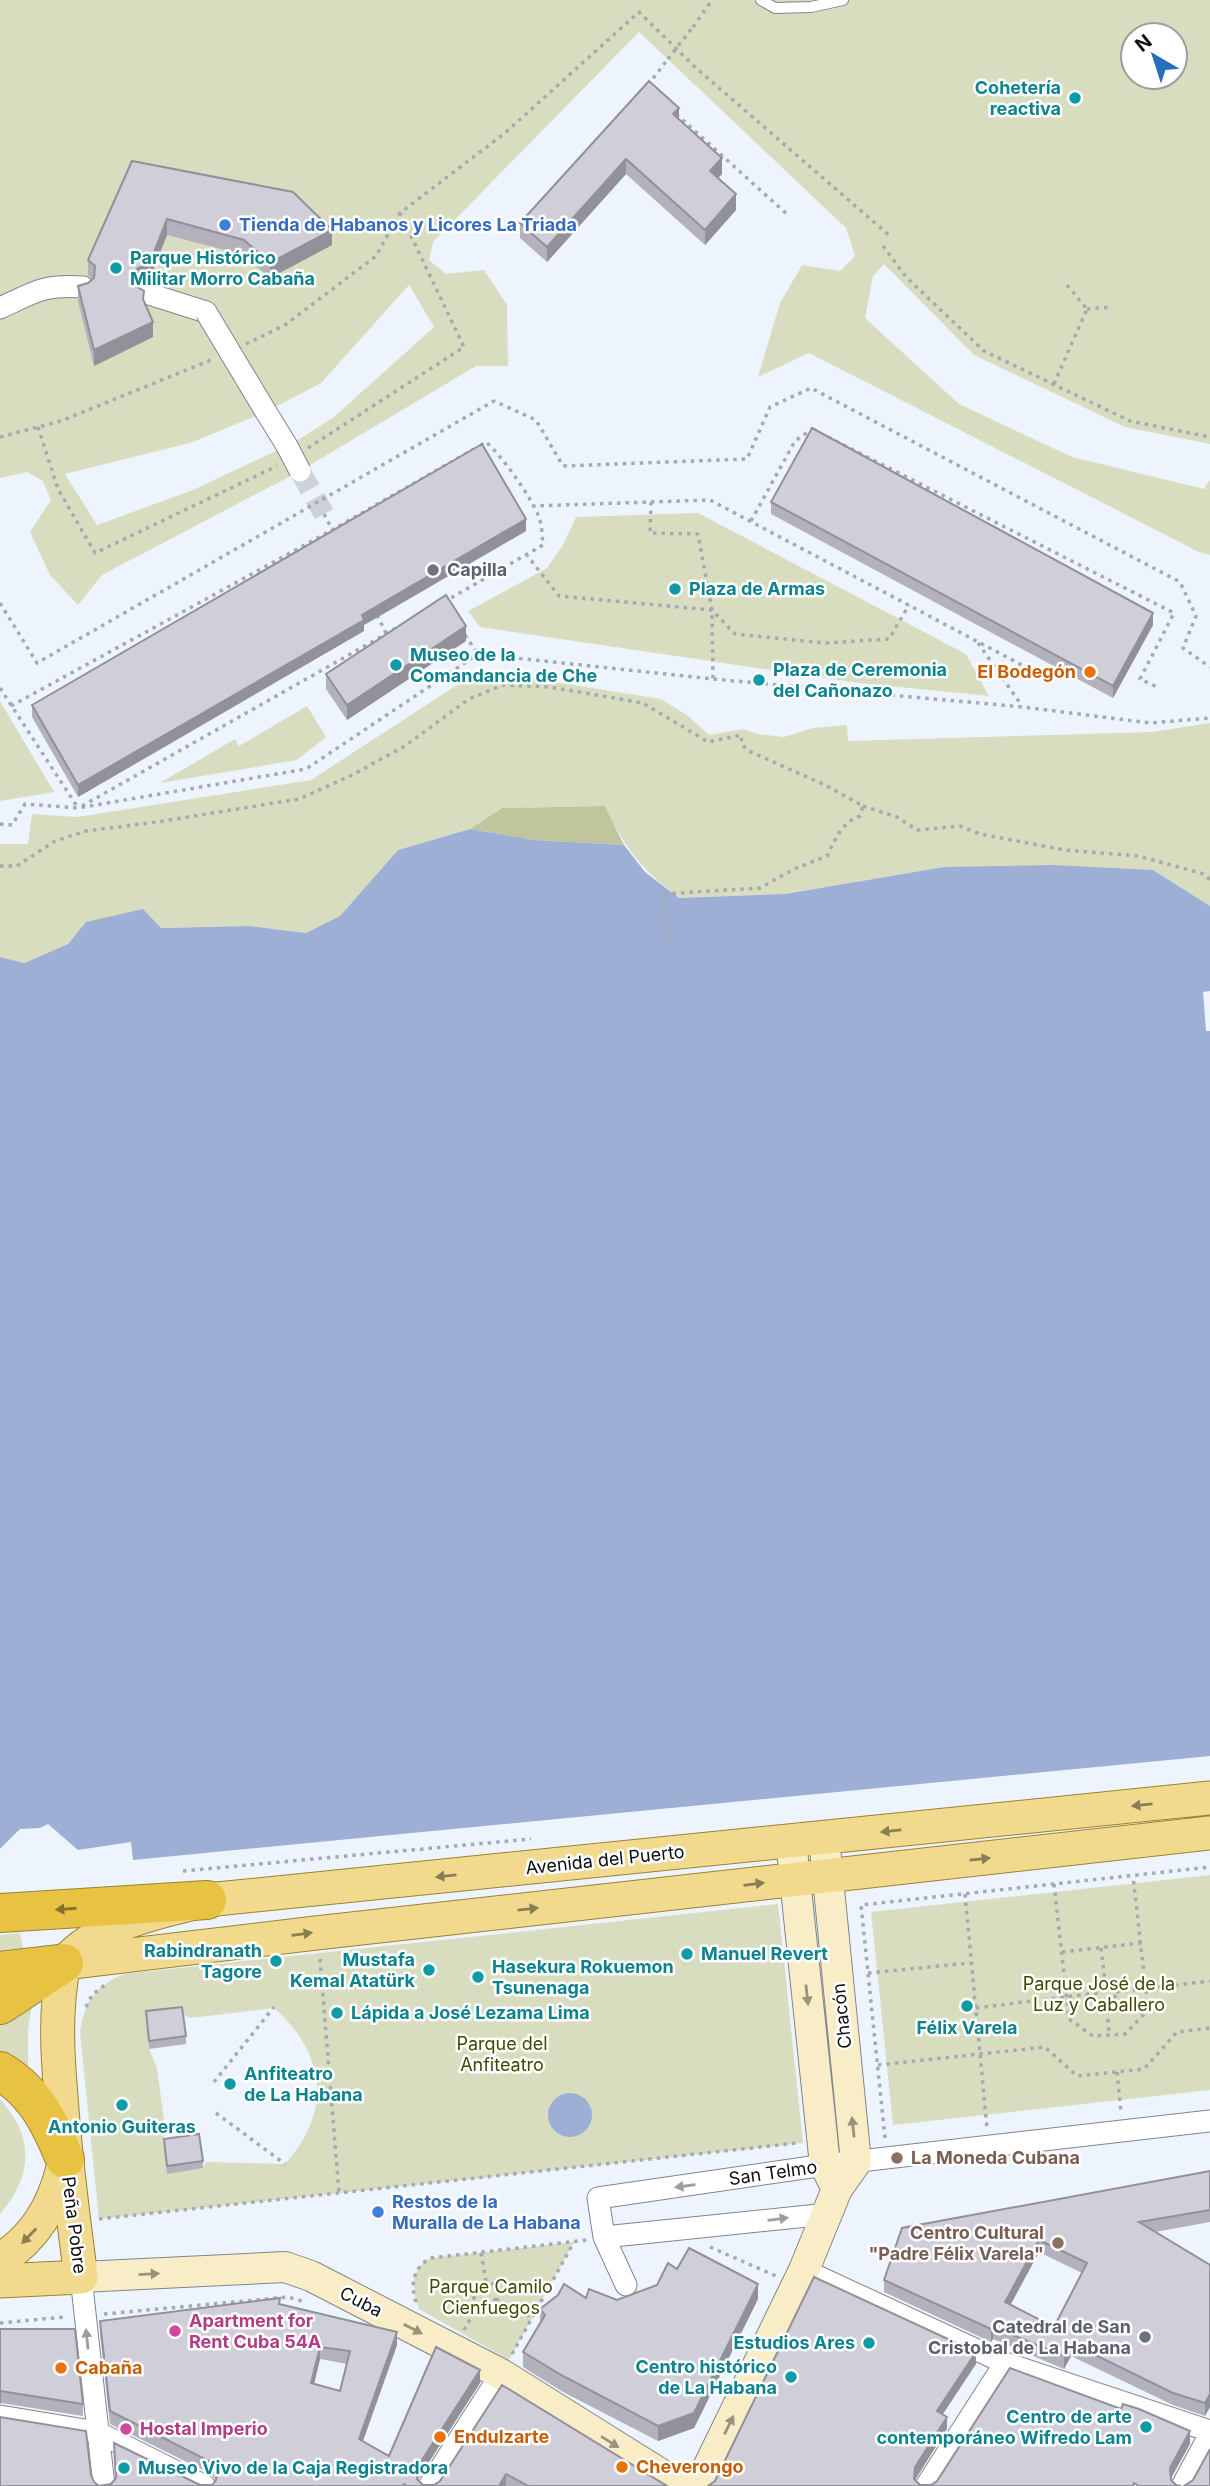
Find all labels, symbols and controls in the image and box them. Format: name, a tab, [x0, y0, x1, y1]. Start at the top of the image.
north arrow	[1119, 21, 1189, 91]
text: N	[1131, 30, 1156, 57]
place label: Cohetería reactiva	[975, 77, 1061, 119]
marker: Cohetería reactiva	[1067, 90, 1083, 106]
place label: Tienda de Habanos y Licores La Triada	[239, 214, 577, 235]
marker: Tienda de Habanos y Licores La Triada	[217, 217, 233, 233]
place label: Parque Histórico Militar Morro Cabaña	[130, 247, 315, 289]
marker: Parque Histórico Militar Morro Cabaña	[108, 260, 124, 276]
place label: Capilla	[447, 559, 507, 580]
marker: Capilla	[425, 562, 441, 578]
place label: Plaza de Armas	[689, 578, 825, 599]
marker: Plaza de Armas	[667, 581, 683, 597]
place label: Museo de la Comandancia de Che	[410, 644, 597, 686]
marker: Museo de la Comandancia de Che	[388, 657, 404, 673]
place label: Plaza de Ceremonia del Cañonazo	[773, 659, 947, 701]
place label: El Bodegón	[977, 661, 1076, 682]
marker: El Bodegón	[1082, 664, 1098, 680]
marker: Plaza de Ceremonia del Cañonazo	[751, 672, 767, 688]
one-way arrow	[1131, 1800, 1153, 1811]
one-way arrow	[880, 1826, 902, 1837]
street label: Avenida del Puerto	[524, 1841, 685, 1878]
one-way arrow	[969, 1853, 991, 1864]
one-way arrow	[434, 1870, 456, 1881]
one-way arrow	[743, 1878, 765, 1889]
one-way arrow	[55, 1904, 77, 1915]
one-way arrow	[517, 1904, 539, 1915]
one-way arrow	[291, 1929, 313, 1940]
place label: Rabindranath Tagore	[144, 1940, 262, 1982]
place label: Manuel Revert	[701, 1943, 828, 1964]
marker: Manuel Revert	[679, 1946, 695, 1962]
place label: Mustafa Kemal Atatürk	[290, 1949, 416, 1991]
marker: Rabindranath Tagore	[268, 1953, 284, 1969]
place label: Hasekura Rokuemon Tsunenaga	[492, 1956, 674, 1998]
marker: Mustafa Kemal Atatürk	[421, 1962, 437, 1978]
marker: Hasekura Rokuemon Tsunenaga	[470, 1969, 486, 1985]
park label: Parque José de la Luz y Caballero	[1023, 1973, 1175, 2015]
street label: Chacón	[828, 1982, 855, 2050]
one-way arrow	[802, 1984, 813, 2006]
marker: Félix Varela	[959, 1998, 975, 2014]
place label: Lápida a José Lezama Lima	[351, 2002, 590, 2023]
marker: Lápida a José Lezama Lima	[329, 2005, 345, 2021]
place label: Félix Varela	[917, 2017, 1018, 2038]
park label: Parque del Anfiteatro	[456, 2033, 548, 2075]
place label: Anfiteatro de La Habana	[244, 2063, 363, 2105]
marker: Anfiteatro de La Habana	[222, 2076, 238, 2092]
marker: Antonio Guiteras	[114, 2097, 130, 2113]
one-way arrow	[847, 2115, 858, 2137]
place label: Antonio Guiteras	[48, 2116, 196, 2137]
place label: La Moneda Cubana	[911, 2147, 1080, 2168]
marker: La Moneda Cubana	[889, 2150, 905, 2166]
street label: San Telmo	[727, 2156, 818, 2189]
street label: Peña Pobre	[58, 2175, 91, 2275]
one-way arrow	[673, 2180, 695, 2191]
place label: Restos de la Muralla de La Habana	[392, 2191, 581, 2233]
marker: Restos de la Muralla de La Habana	[370, 2204, 386, 2220]
one-way arrow	[767, 2214, 789, 2225]
place label: Centro Cultural "Padre Félix Varela"	[868, 2222, 1044, 2264]
one-way arrow	[21, 2227, 37, 2244]
marker: Centro Cultural "Padre Félix Varela"	[1050, 2235, 1066, 2251]
one-way arrow	[138, 2268, 160, 2279]
park label: Parque Camilo Cienfuegos	[429, 2276, 553, 2318]
street label: Cuba	[336, 2282, 386, 2321]
place label: Apartment for Rent Cuba 54A	[189, 2310, 321, 2352]
place label: Catedral de San Cristobal de La Habana	[928, 2316, 1131, 2358]
marker: Apartment for Rent Cuba 54A	[167, 2323, 183, 2339]
one-way arrow	[403, 2323, 423, 2334]
one-way arrow	[82, 2328, 93, 2350]
marker: Catedral de San Cristobal de La Habana	[1137, 2329, 1153, 2345]
place label: Estudios Ares	[733, 2332, 855, 2353]
marker: Estudios Ares	[861, 2335, 877, 2351]
place label: Centro histórico de La Habana	[635, 2356, 777, 2398]
place label: Cabaña	[75, 2357, 142, 2378]
marker: Cabaña	[53, 2360, 69, 2376]
marker: Centro histórico de La Habana	[783, 2369, 799, 2385]
place label: Centro de arte contemporáneo Wifredo Lam	[876, 2406, 1132, 2448]
one-way arrow	[723, 2415, 734, 2435]
place label: Hostal Imperio	[140, 2418, 268, 2439]
marker: Centro de arte contemporáneo Wifredo Lam	[1138, 2419, 1154, 2435]
marker: Hostal Imperio	[118, 2421, 134, 2437]
place label: Endulzarte	[454, 2426, 549, 2447]
marker: Endulzarte	[432, 2429, 448, 2445]
one-way arrow	[601, 2435, 620, 2448]
place label: Cheverongo	[636, 2456, 744, 2477]
place label: Museo Vivo de la Caja Registradora	[138, 2457, 448, 2478]
marker: Cheverongo	[614, 2459, 630, 2475]
marker: Museo Vivo de la Caja Registradora	[116, 2460, 132, 2476]

